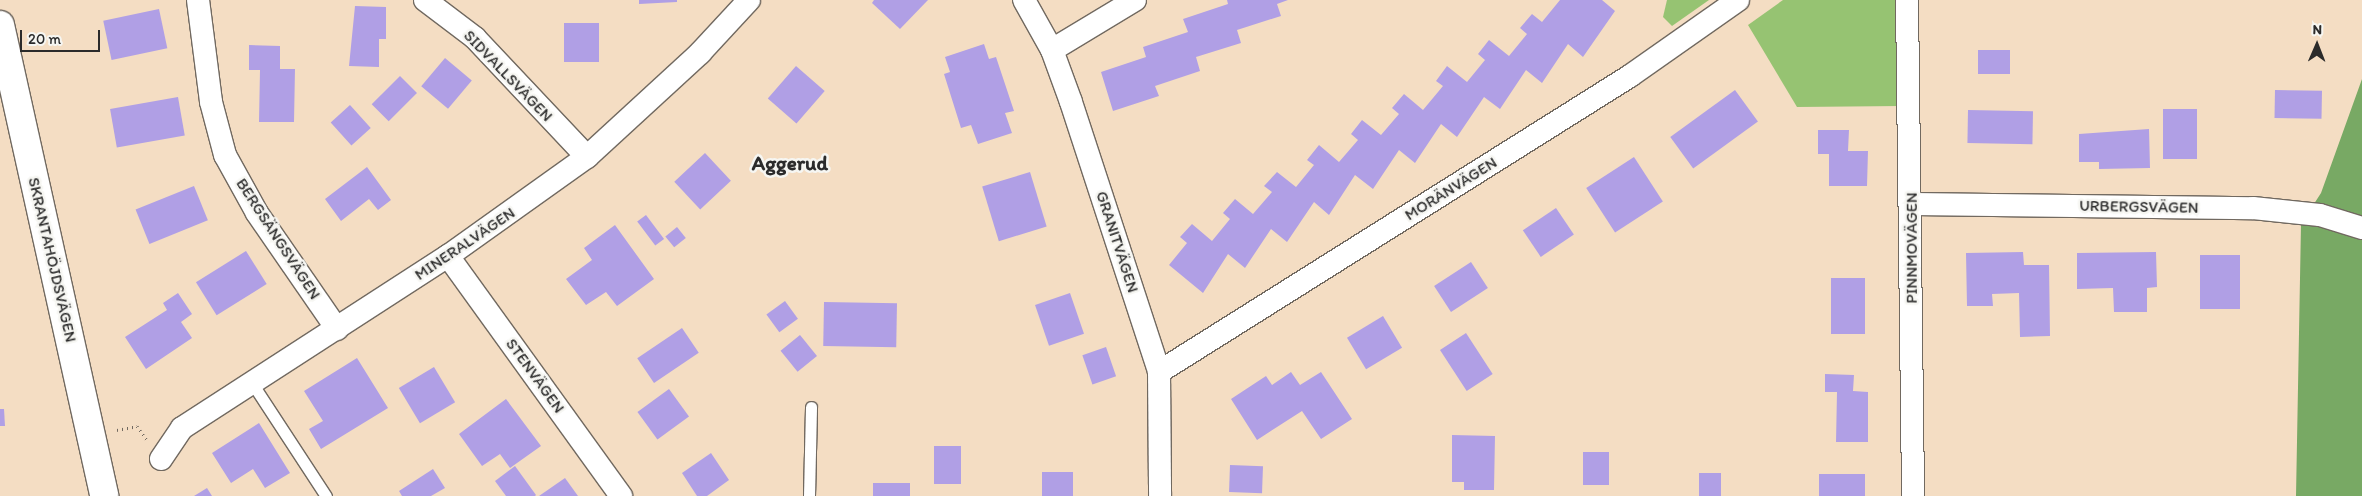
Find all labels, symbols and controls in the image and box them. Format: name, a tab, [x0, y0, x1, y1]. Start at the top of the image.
scale bar	[22, 20, 102, 52]
north arrow	[2292, 20, 2342, 70]
text: N	[2312, 21, 2322, 38]
street label: SIDVALLSVÄGEN	[459, 26, 557, 126]
text: 20 m	[28, 30, 61, 48]
district label: Aggerud	[752, 150, 828, 176]
street label: MORÄNVÄGEN	[1401, 153, 1501, 225]
street label: BERGSÄNGSVÄGEN	[232, 175, 324, 303]
street label: SKRANTAHÖJDSVÄGEN	[24, 176, 80, 344]
street label: GRANITVÄGEN	[1092, 189, 1142, 295]
street label: PINNMOVÄGEN	[1902, 192, 1922, 304]
street label: URBERGSVÄGEN	[2079, 196, 2199, 218]
street label: MINERALVÄGEN	[411, 203, 519, 285]
street label: STENVÄGEN	[501, 335, 569, 417]

